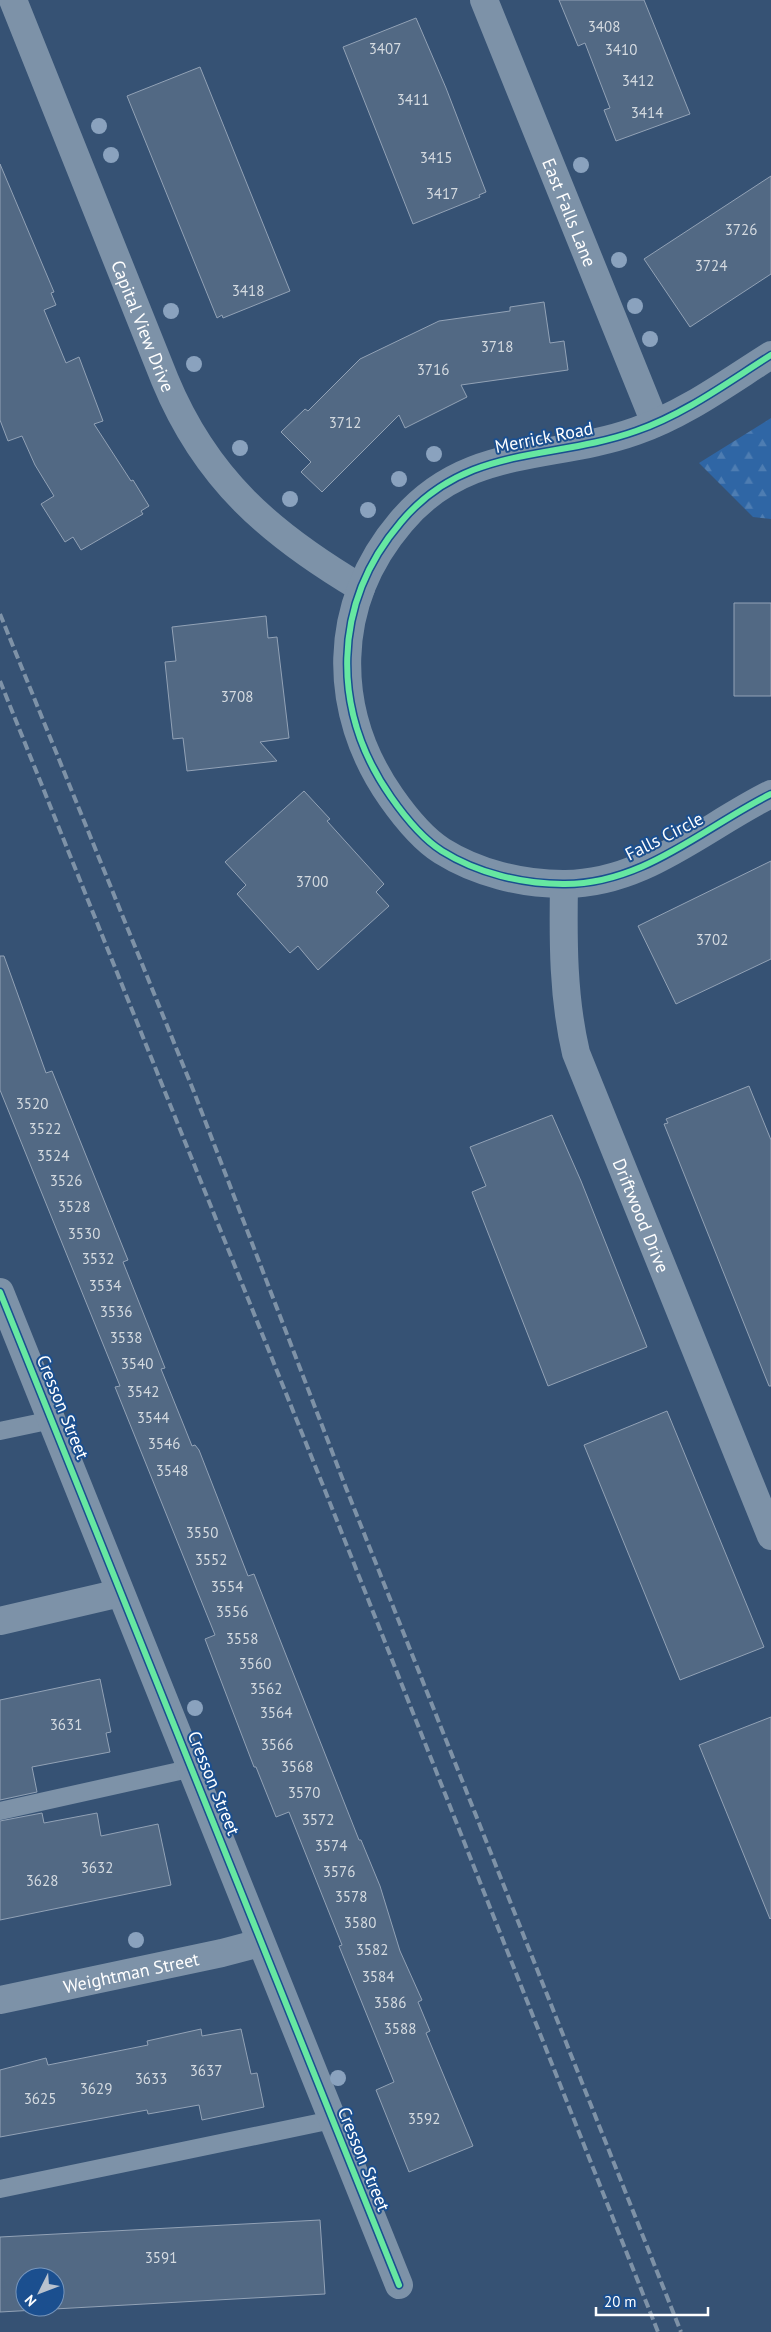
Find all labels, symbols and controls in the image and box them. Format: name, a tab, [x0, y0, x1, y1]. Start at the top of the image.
house number: 3408	[588, 17, 620, 36]
house number: 3407	[369, 39, 401, 58]
house number: 3410	[605, 40, 637, 59]
house number: 3412	[622, 71, 654, 90]
house number: 3411	[397, 90, 429, 109]
house number: 3414	[631, 103, 663, 122]
house number: 3415	[420, 148, 452, 167]
street label: East Falls Lane	[538, 155, 602, 270]
house number: 3417	[426, 184, 458, 203]
house number: 3726	[725, 220, 757, 239]
house number: 3724	[695, 256, 727, 275]
street label: Capital View Drive	[107, 257, 180, 395]
house number: 3418	[232, 281, 264, 300]
house number: 3718	[481, 337, 513, 356]
house number: 3716	[417, 360, 449, 379]
house number: 3712	[329, 413, 361, 432]
street label: Merrick Road	[493, 416, 595, 458]
house number: 3708	[221, 687, 253, 706]
street label: Falls Circle	[621, 806, 707, 866]
house number: 3700	[296, 872, 328, 891]
house number: 3702	[696, 930, 728, 949]
house number: 3520	[16, 1094, 48, 1113]
house number: 3522	[29, 1119, 61, 1138]
house number: 3524	[37, 1146, 69, 1165]
street label: Driftwood Drive	[608, 1155, 675, 1276]
house number: 3526	[50, 1171, 82, 1190]
house number: 3528	[58, 1197, 90, 1216]
house number: 3530	[68, 1224, 100, 1243]
house number: 3532	[82, 1249, 114, 1268]
house number: 3534	[89, 1276, 121, 1295]
house number: 3536	[100, 1302, 132, 1321]
house number: 3538	[110, 1328, 142, 1347]
street label: Cresson Street	[32, 1351, 94, 1463]
house number: 3540	[121, 1354, 153, 1373]
house number: 3542	[127, 1382, 159, 1401]
house number: 3544	[137, 1408, 169, 1427]
house number: 3546	[148, 1434, 180, 1453]
house number: 3548	[156, 1461, 188, 1480]
house number: 3550	[186, 1523, 218, 1542]
house number: 3552	[195, 1550, 227, 1569]
house number: 3554	[211, 1577, 243, 1596]
house number: 3556	[216, 1602, 248, 1621]
house number: 3558	[226, 1629, 258, 1648]
house number: 3560	[239, 1654, 271, 1673]
house number: 3562	[250, 1679, 282, 1698]
house number: 3564	[260, 1703, 292, 1722]
house number: 3631	[50, 1715, 82, 1734]
street label: Cresson Street	[183, 1727, 245, 1839]
house number: 3566	[261, 1735, 293, 1754]
house number: 3568	[281, 1757, 313, 1776]
house number: 3570	[288, 1783, 320, 1802]
house number: 3572	[302, 1810, 334, 1829]
house number: 3574	[315, 1836, 347, 1855]
house number: 3632	[81, 1858, 113, 1877]
house number: 3576	[323, 1862, 355, 1881]
house number: 3628	[26, 1871, 58, 1890]
house number: 3578	[335, 1887, 367, 1906]
house number: 3580	[344, 1913, 376, 1932]
house number: 3582	[356, 1940, 388, 1959]
street label: Weightman Street	[61, 1947, 201, 1998]
house number: 3584	[362, 1967, 394, 1986]
house number: 3586	[374, 1993, 406, 2012]
house number: 3588	[384, 2019, 416, 2038]
house number: 3637	[190, 2061, 222, 2080]
house number: 3633	[135, 2069, 167, 2088]
house number: 3629	[80, 2079, 112, 2098]
house number: 3625	[24, 2089, 56, 2108]
street label: Cresson Street	[333, 2103, 395, 2215]
house number: 3592	[408, 2109, 440, 2128]
house number: 3591	[145, 2248, 177, 2267]
north arrow	[15, 2267, 65, 2317]
scale bar	[596, 2284, 708, 2316]
text: N	[21, 2291, 40, 2310]
text: 20 m	[604, 2292, 637, 2311]

